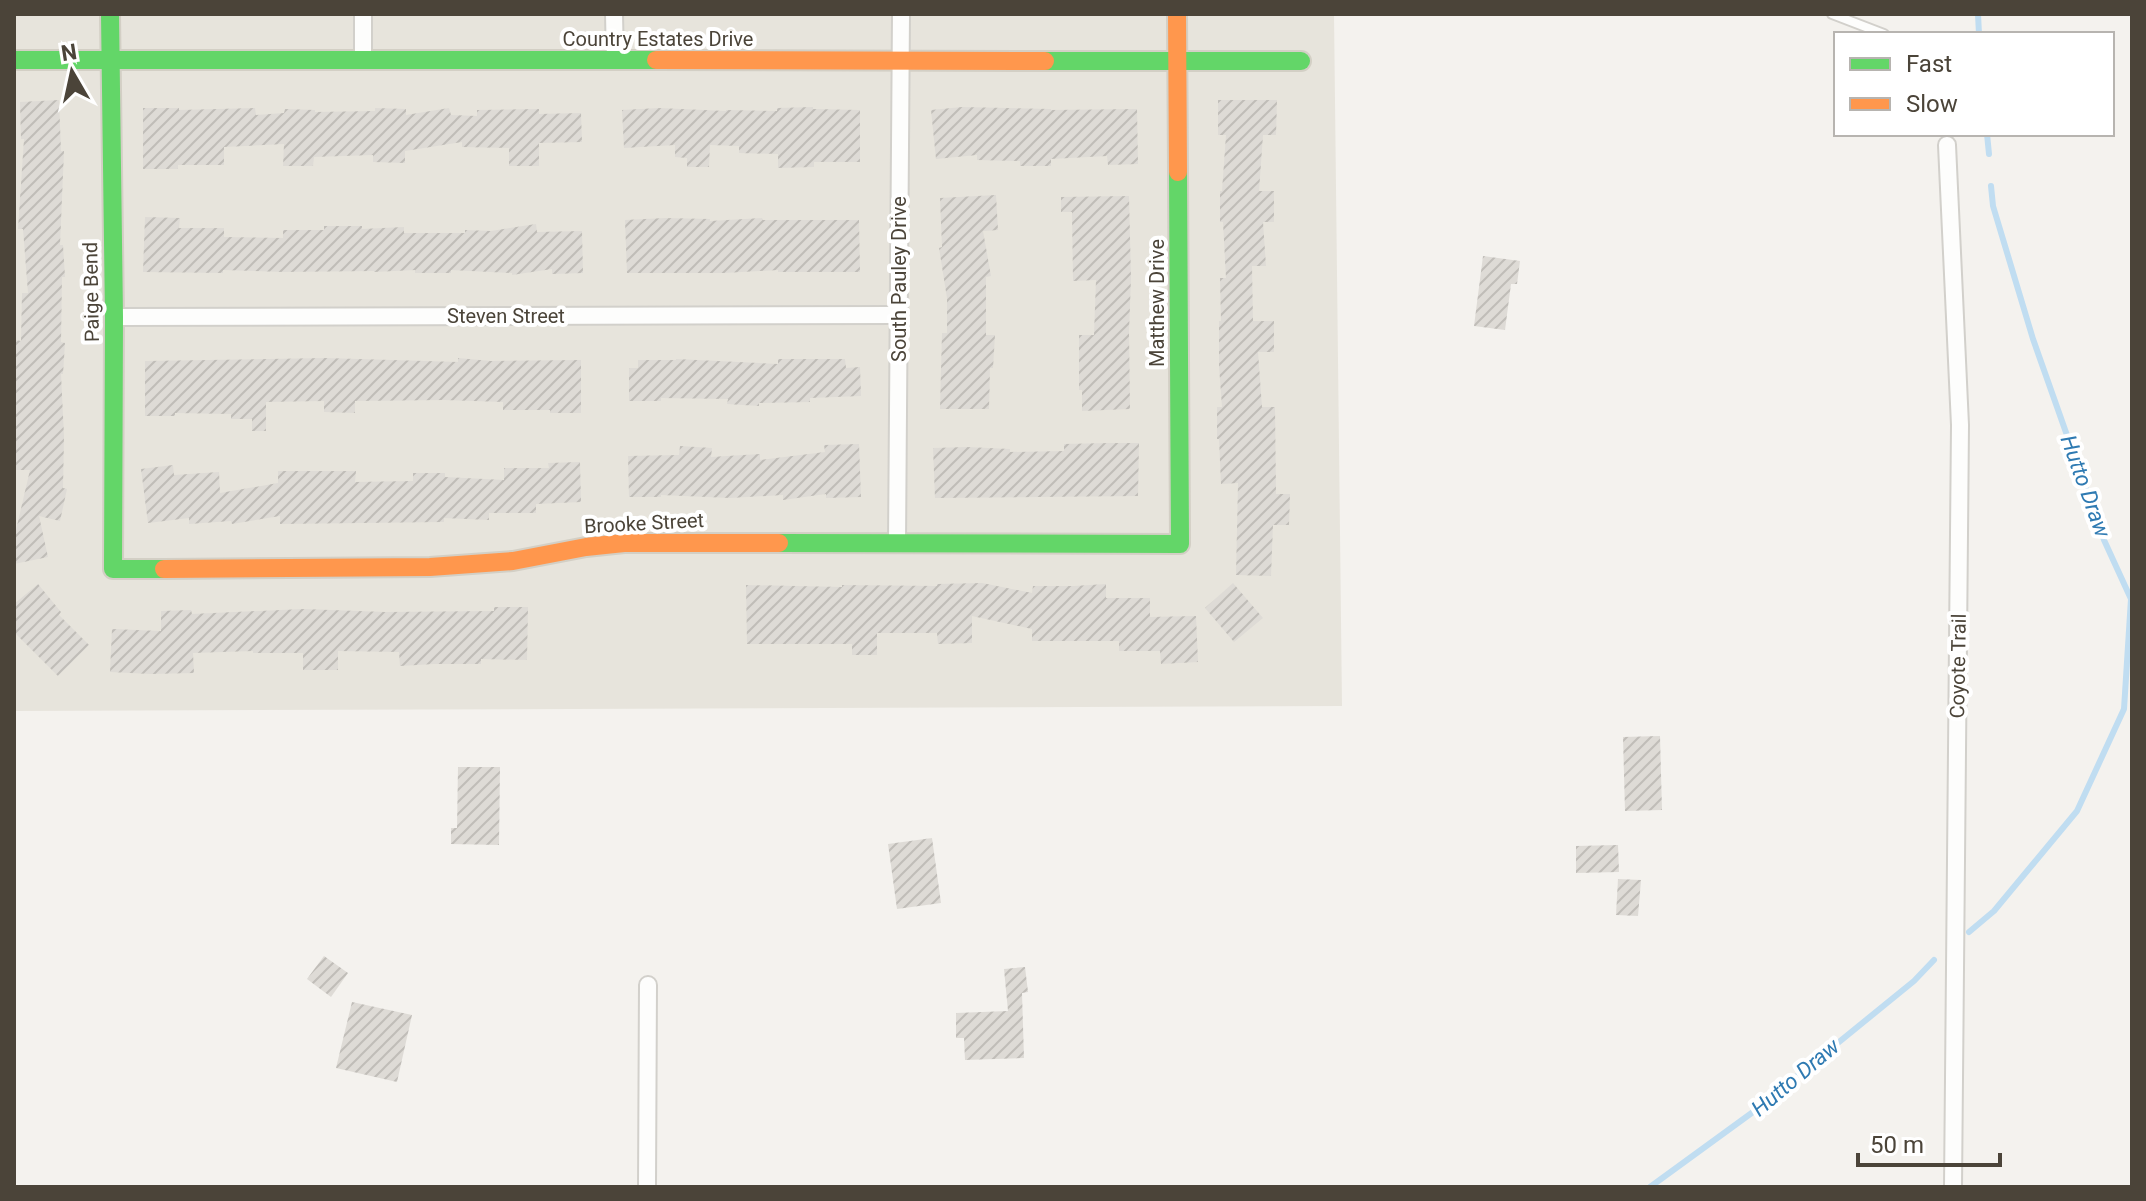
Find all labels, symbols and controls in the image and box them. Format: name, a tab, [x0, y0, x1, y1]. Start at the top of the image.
street label: Country Estates Drive	[563, 27, 753, 51]
north arrow	[32, 32, 112, 112]
legend	[1834, 32, 2114, 136]
text: N	[59, 39, 79, 66]
text: Fast	[1906, 50, 1952, 78]
text: Slow	[1906, 90, 1958, 118]
street label: South Pauley Drive	[887, 196, 911, 362]
street label: Matthew Drive	[1145, 239, 1169, 367]
street label: Paige Bend	[78, 242, 104, 342]
street label: Steven Street	[447, 304, 565, 328]
water label: Hutto Draw	[2056, 432, 2116, 542]
street label: Brooke Street	[583, 508, 705, 538]
street label: Coyote Trail	[1945, 613, 1971, 719]
water label: Hutto Draw	[1746, 1033, 1845, 1121]
scale bar	[1858, 1117, 2000, 1167]
text: 50 m	[1870, 1131, 1924, 1159]

